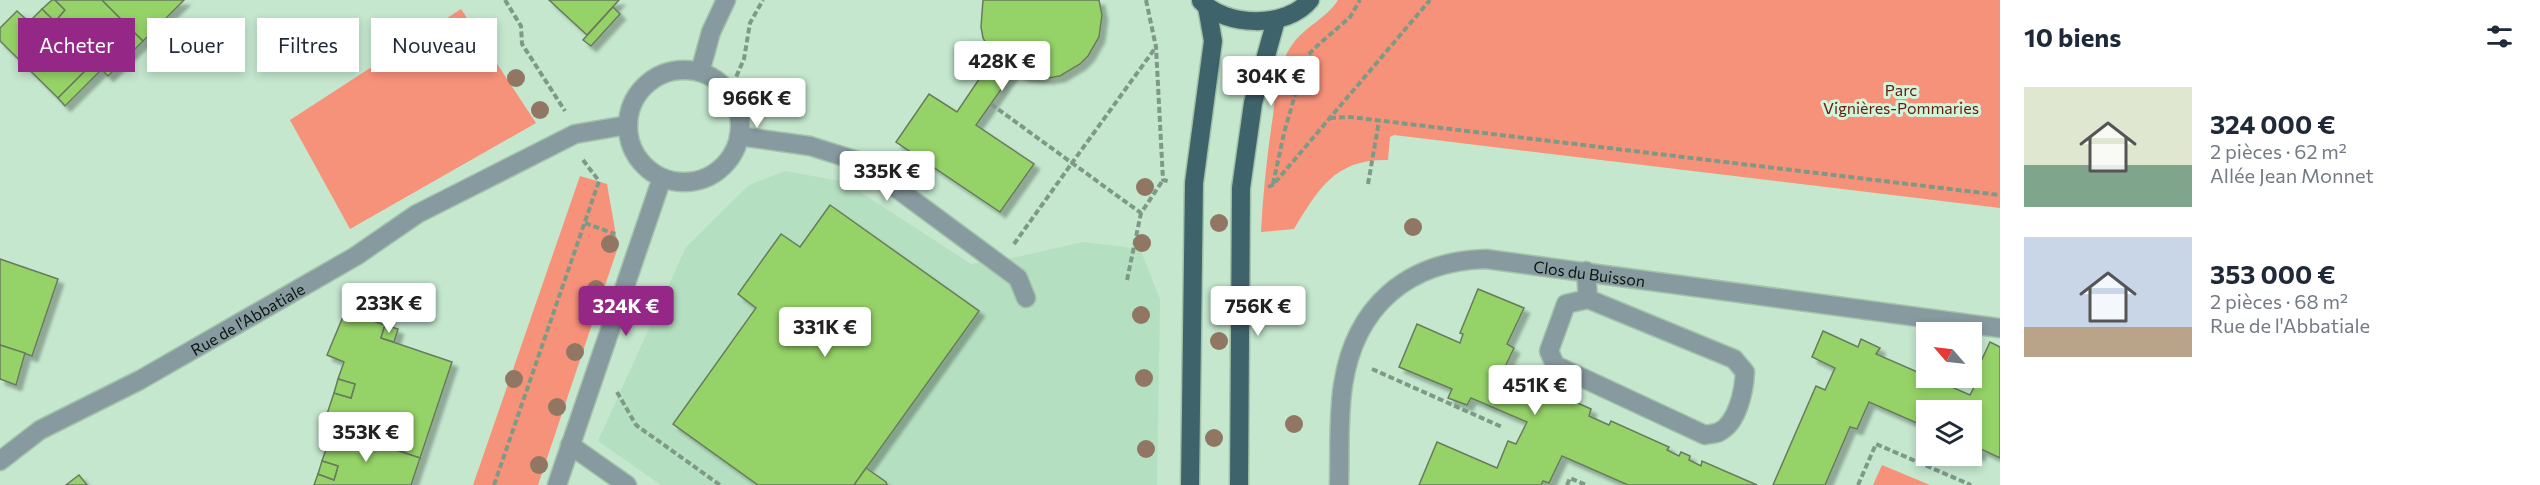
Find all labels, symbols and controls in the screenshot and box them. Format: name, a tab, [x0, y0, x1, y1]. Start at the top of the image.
chip: Acheter	[18, 18, 135, 72]
chip: Louer	[147, 18, 245, 72]
chip: Filtres	[257, 18, 359, 72]
chip: Nouveau	[371, 18, 497, 72]
icon: filters	[2483, 20, 2516, 53]
text: 10 biens	[2024, 21, 2122, 52]
pin: 428K €	[953, 41, 1051, 92]
text: 428K €	[968, 48, 1036, 72]
pin: 304K €	[1222, 56, 1320, 107]
text: 304K €	[1236, 63, 1306, 87]
pin: 966K €	[708, 78, 806, 129]
park label: Parc Vignières-Pommaries	[1823, 80, 1979, 117]
text: 966K €	[723, 85, 791, 109]
text: 324 000 €	[2210, 108, 2335, 139]
icon: home	[2072, 111, 2144, 183]
text: 2 pièces · 62 m²	[2210, 139, 2347, 163]
pin: 335K €	[838, 151, 936, 202]
text: 335K €	[854, 158, 920, 182]
text: Allée Jean Monnet	[2210, 163, 2374, 187]
street label: Clos du Buisson	[1532, 256, 1647, 290]
text: 353 000 €	[2210, 258, 2336, 289]
icon: home	[2072, 261, 2144, 333]
street label: Rue de l'Abbatiale	[187, 278, 308, 359]
pin: 233K €	[340, 283, 438, 334]
pin: 324K €	[577, 286, 675, 337]
pin: 756K €	[1209, 286, 1307, 337]
text: 2 pièces · 68 m²	[2210, 289, 2348, 313]
text: 233K €	[356, 290, 422, 314]
text: 324K €	[593, 293, 659, 317]
text: 756K €	[1225, 293, 1291, 317]
pin: 331K €	[776, 307, 874, 358]
text: Rue de l'Abbatiale	[2210, 313, 2370, 337]
text: 331K €	[793, 314, 857, 338]
north arrow	[1916, 322, 1982, 388]
map controls	[1916, 322, 1982, 466]
pin: 451K €	[1486, 365, 1584, 416]
text: 451K €	[1503, 372, 1567, 396]
button: layers	[1916, 400, 1982, 466]
pin: 353K €	[317, 412, 415, 463]
text: 353K €	[333, 419, 399, 443]

